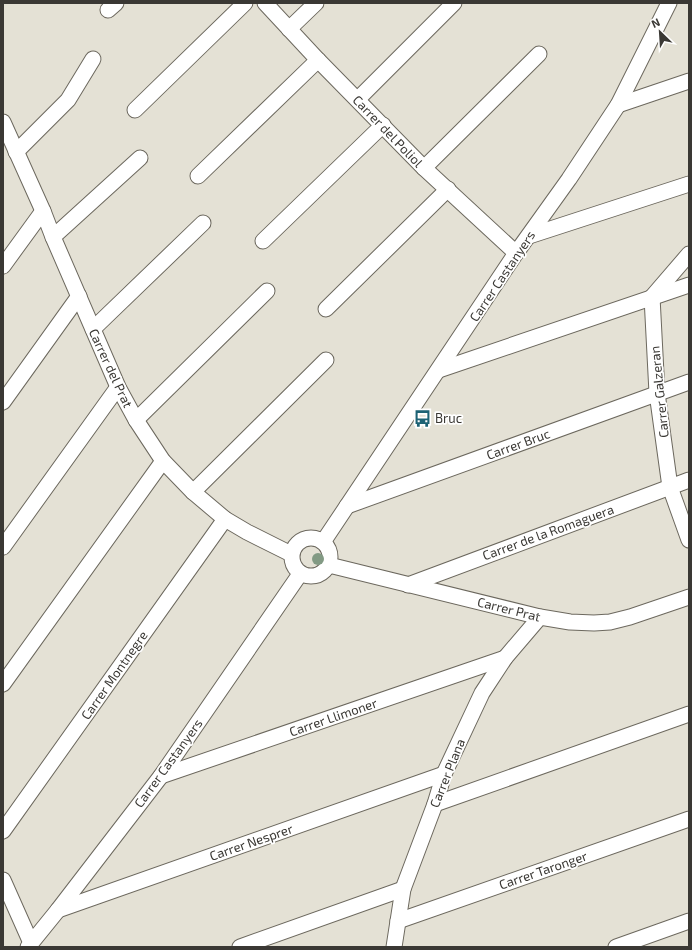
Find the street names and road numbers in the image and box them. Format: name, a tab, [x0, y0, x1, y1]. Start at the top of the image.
street label: Carrer del Poliol	[350, 92, 426, 170]
street label: Carrer Castanyers	[466, 228, 538, 324]
street label: Carrer del Prat	[86, 326, 136, 410]
street label: Carrer Galzeran	[646, 345, 672, 439]
street label: Carrer Bruc	[484, 425, 552, 463]
street label: Carrer de la Romaguera	[480, 501, 616, 563]
street label: Carrer Prat	[476, 593, 542, 625]
street label: Carrer Montnegre	[77, 628, 151, 722]
street label: Carrer Llimoner	[287, 694, 379, 740]
street label: Carrer Castanyers	[130, 715, 206, 811]
street label: Carrer Plana	[426, 736, 468, 810]
street label: Carrer Nesprer	[207, 820, 295, 864]
street label: Carrer Taronger	[497, 847, 589, 893]

